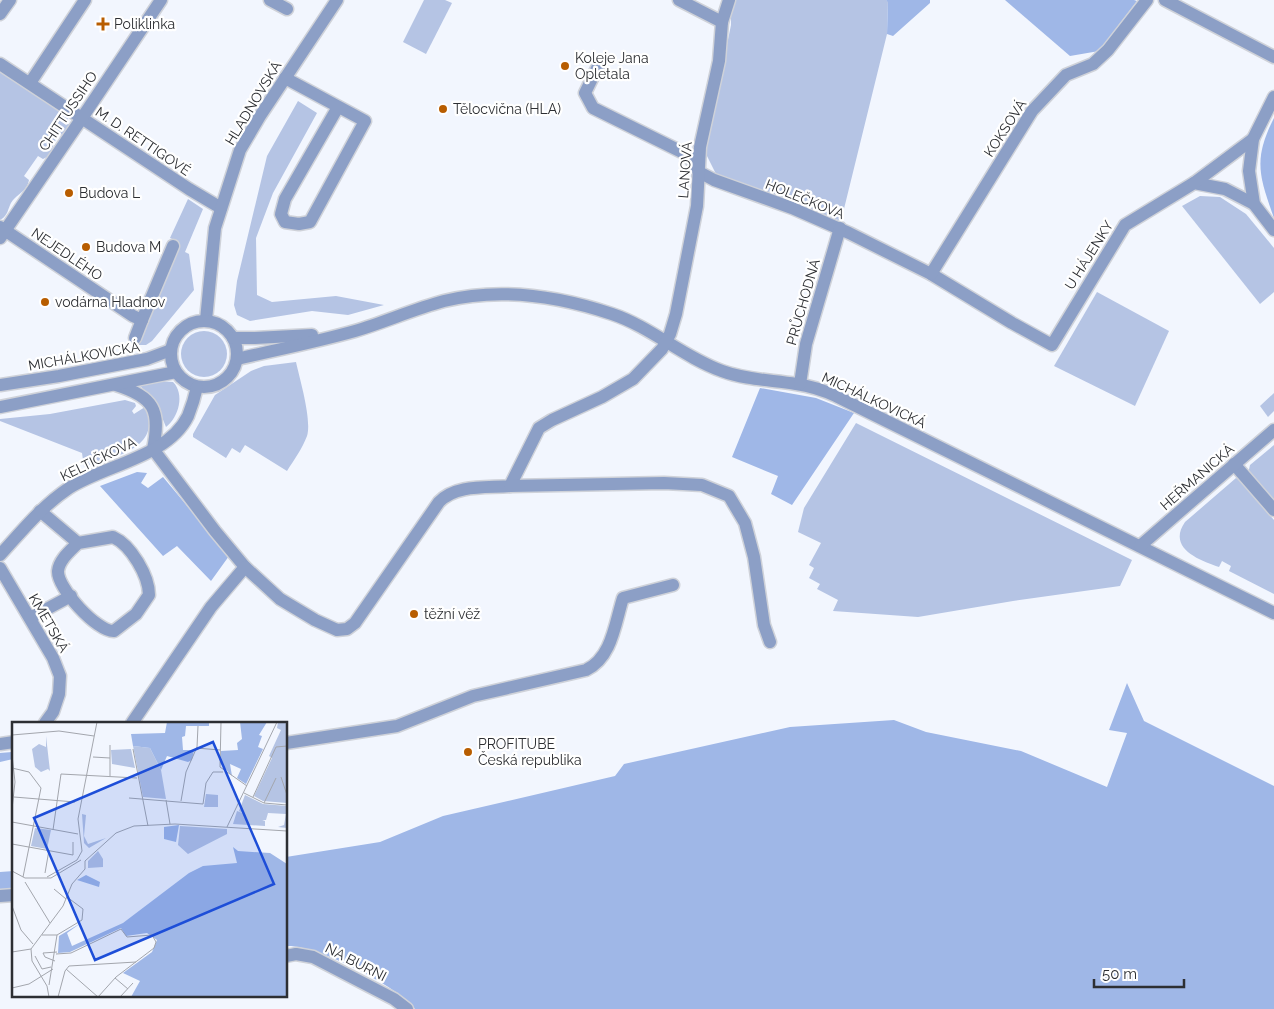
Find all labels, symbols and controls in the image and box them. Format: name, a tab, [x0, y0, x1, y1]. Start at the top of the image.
place label: Poliklinka	[114, 16, 175, 32]
marker: Poliklinka	[96, 17, 110, 31]
place label: Koleje Jana Opletala	[575, 50, 649, 82]
street label: HLADNOVSKÁ	[221, 57, 285, 148]
marker: Koleje Jana Opletala	[559, 60, 571, 72]
street label: CHITTUSSIHO	[36, 68, 100, 154]
street label: KOKSOVÁ	[980, 95, 1030, 160]
place label: Tělocvična (HLA)	[453, 101, 561, 117]
street label: M. D. RETTIGOVÉ	[93, 103, 194, 179]
marker: Tělocvična (HLA)	[437, 103, 449, 115]
street label: LANOVÁ	[674, 141, 695, 199]
street label: HOLEČKOVA	[763, 174, 848, 222]
place label: Budova L	[79, 185, 140, 201]
marker: Budova L	[63, 187, 75, 199]
street label: U HÁJENKY	[1061, 217, 1116, 292]
street label: NEJEDLÉHO	[28, 224, 106, 284]
place label: Budova M	[96, 239, 161, 255]
marker: Budova M	[80, 241, 92, 253]
street label: PRŮCHODNÁ	[781, 256, 823, 347]
place label: vodárna Hladnov	[55, 294, 166, 310]
marker: vodárna Hladnov	[39, 296, 51, 308]
street label: MICHÁLKOVICKÁ	[27, 337, 142, 374]
street label: MICHÁLKOVICKÁ	[819, 368, 929, 431]
street label: KELTIČKOVA	[57, 432, 139, 484]
street label: HEŘMANICKÁ	[1156, 439, 1237, 513]
street label: KMETSKÁ	[26, 590, 73, 656]
place label: těžní věž	[424, 606, 480, 622]
marker: těžní věž	[408, 608, 420, 620]
inset map	[12, 722, 288, 996]
place label: PROFITUBE Česká republika	[478, 736, 582, 768]
marker: PROFITUBE Česká republika	[462, 746, 474, 758]
street label: NA BURNI	[323, 940, 389, 984]
scale bar	[1094, 956, 1184, 988]
text: 50 m	[1102, 965, 1137, 983]

